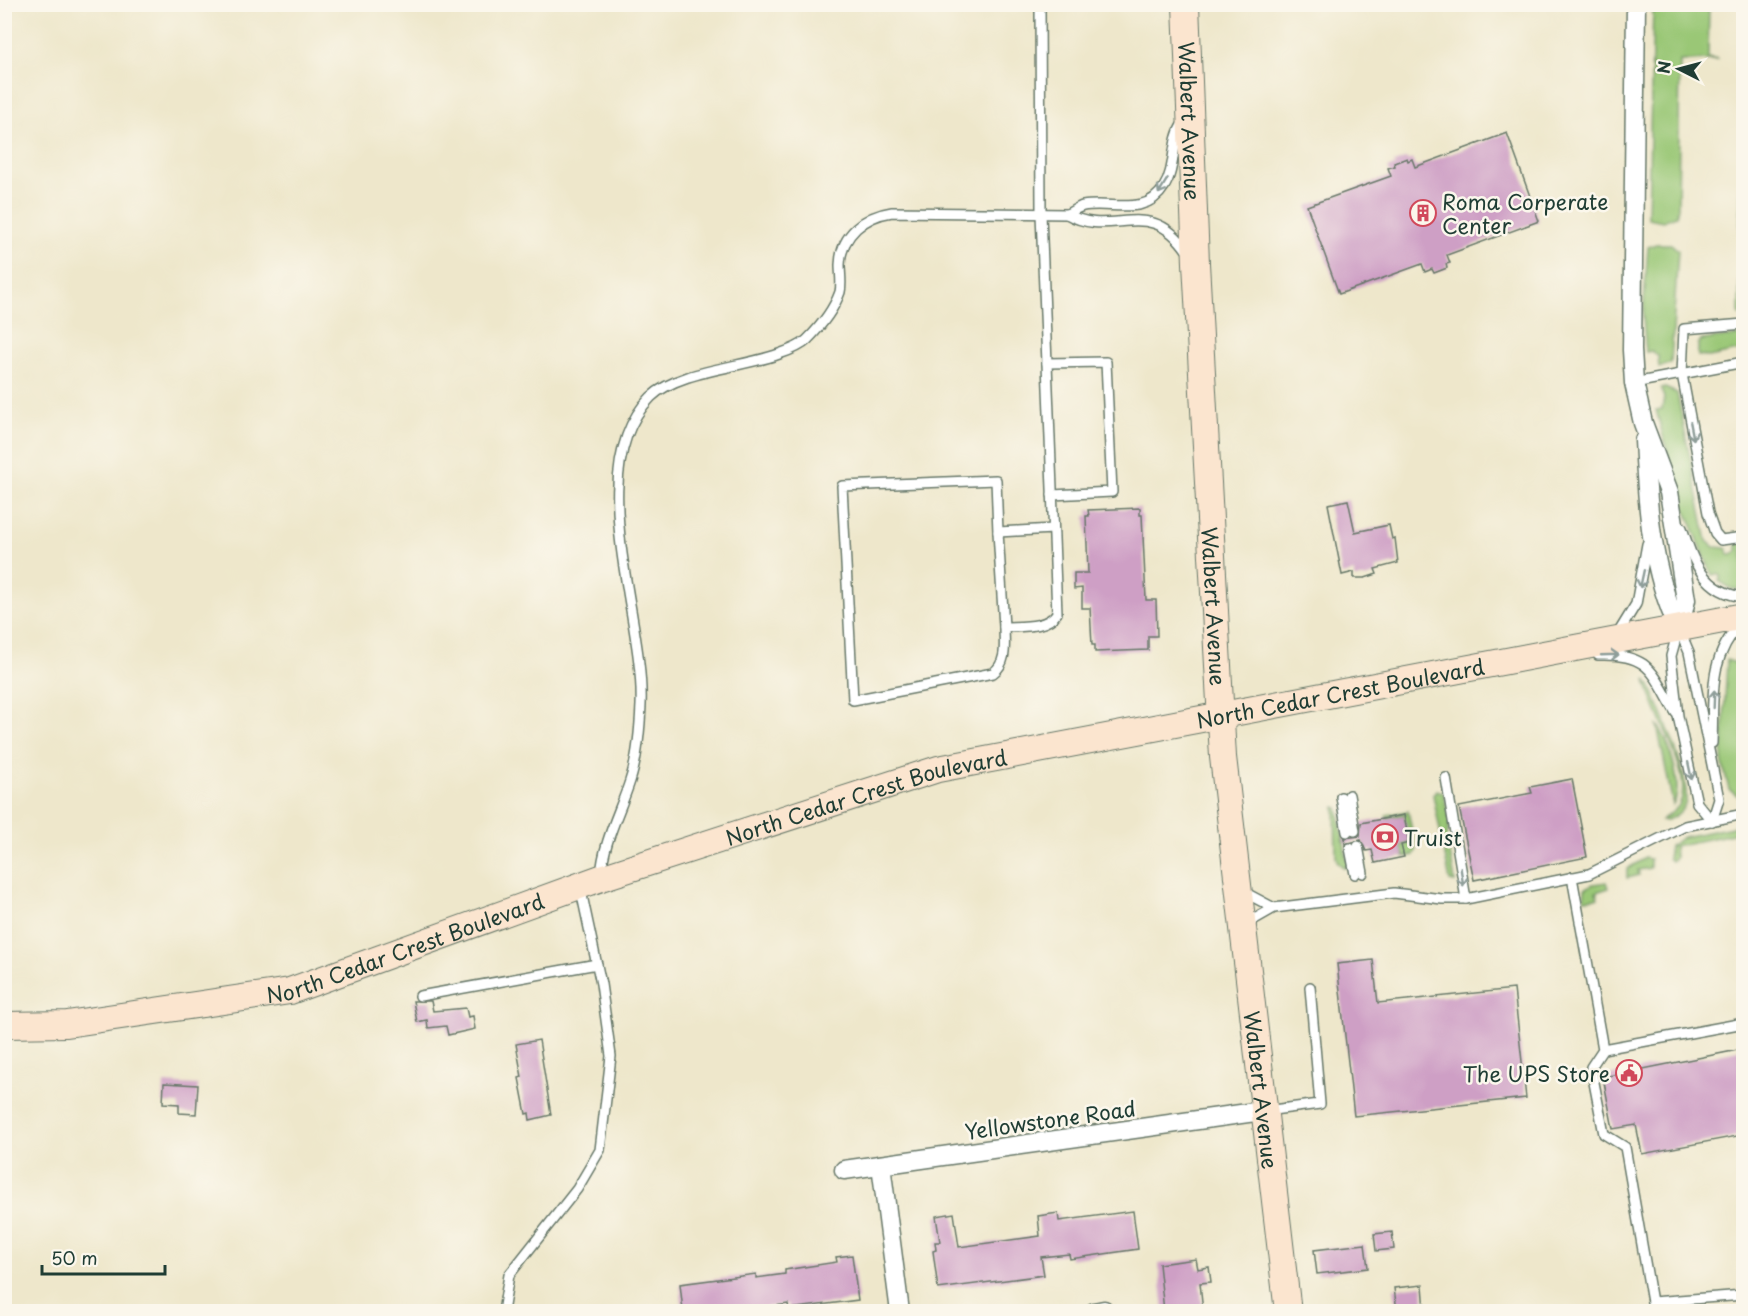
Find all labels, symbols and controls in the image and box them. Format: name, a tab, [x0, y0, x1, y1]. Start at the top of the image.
north arrow	[1649, 39, 1709, 99]
street label: Walbert Avenue	[1171, 41, 1210, 201]
text: N	[1650, 60, 1676, 75]
one-way arrow	[1157, 177, 1169, 194]
place label: Roma Corperate Center	[1442, 185, 1608, 241]
building icon: Roma Corperate Center	[1408, 198, 1438, 228]
one-way arrow	[1687, 422, 1699, 441]
street label: Walbert Avenue	[1194, 526, 1235, 687]
one-way arrow	[1636, 569, 1648, 588]
one-way arrow	[1599, 649, 1619, 660]
street label: North Cedar Crest Boulevard	[1194, 650, 1487, 736]
one-way arrow	[1708, 689, 1720, 709]
street label: North Cedar Crest Boulevard	[721, 740, 1010, 853]
one-way arrow	[1684, 761, 1696, 780]
place label: Truist	[1404, 821, 1462, 853]
bank icon: Truist	[1370, 822, 1400, 852]
one-way arrow	[1457, 866, 1468, 886]
street label: North Cedar Crest Boulevard	[264, 884, 548, 1010]
street label: Walbert Avenue	[1237, 1009, 1287, 1171]
place label: The UPS Store	[1463, 1057, 1610, 1089]
public building icon: The UPS Store	[1614, 1058, 1644, 1088]
street label: Yellowstone Road	[962, 1091, 1138, 1147]
scale bar	[42, 1238, 165, 1276]
text: 50 m	[51, 1244, 98, 1271]

